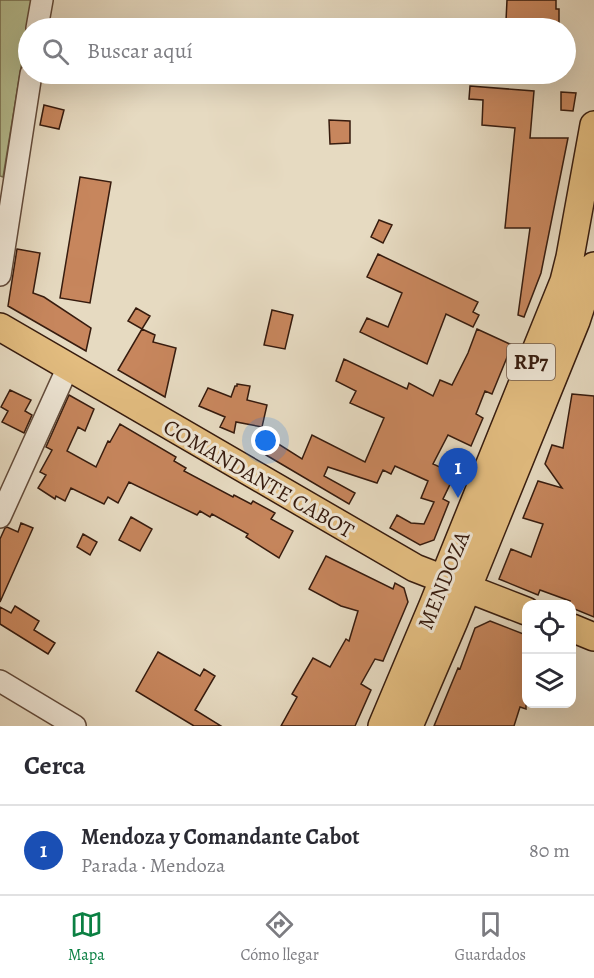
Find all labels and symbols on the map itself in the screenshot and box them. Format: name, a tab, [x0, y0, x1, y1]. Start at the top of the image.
road number: RP7	[507, 344, 555, 380]
street label: COMANDANTE CABOT	[158, 412, 359, 546]
your location	[251, 426, 280, 455]
pin: 1	[438, 448, 478, 498]
street label: MENDOZA	[411, 526, 478, 634]

